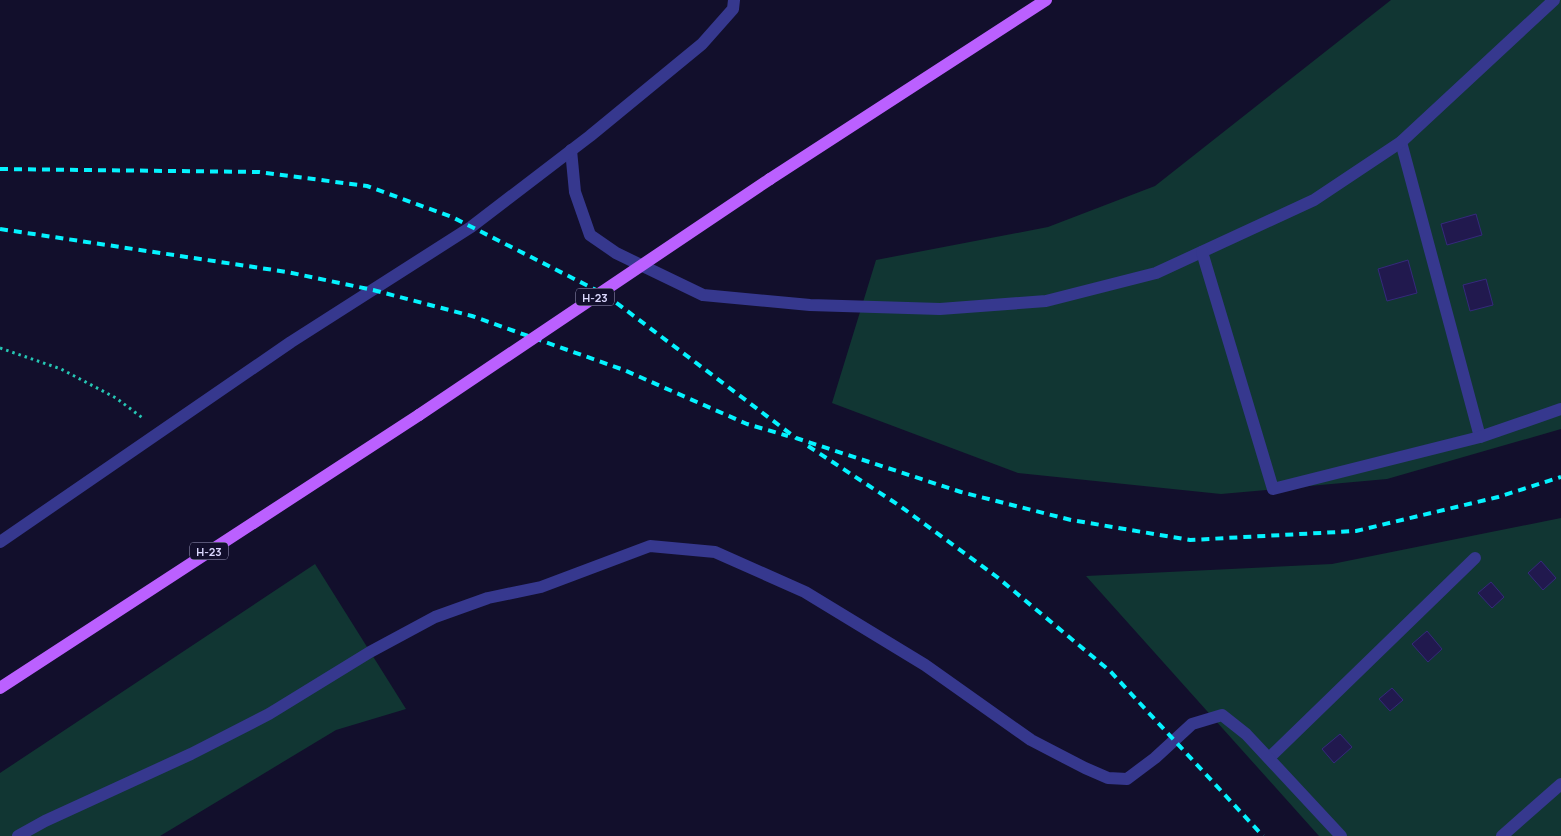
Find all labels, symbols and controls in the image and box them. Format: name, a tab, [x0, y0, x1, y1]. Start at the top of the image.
road number: Н-23	[576, 288, 614, 306]
road number: Н-23	[190, 542, 228, 560]

